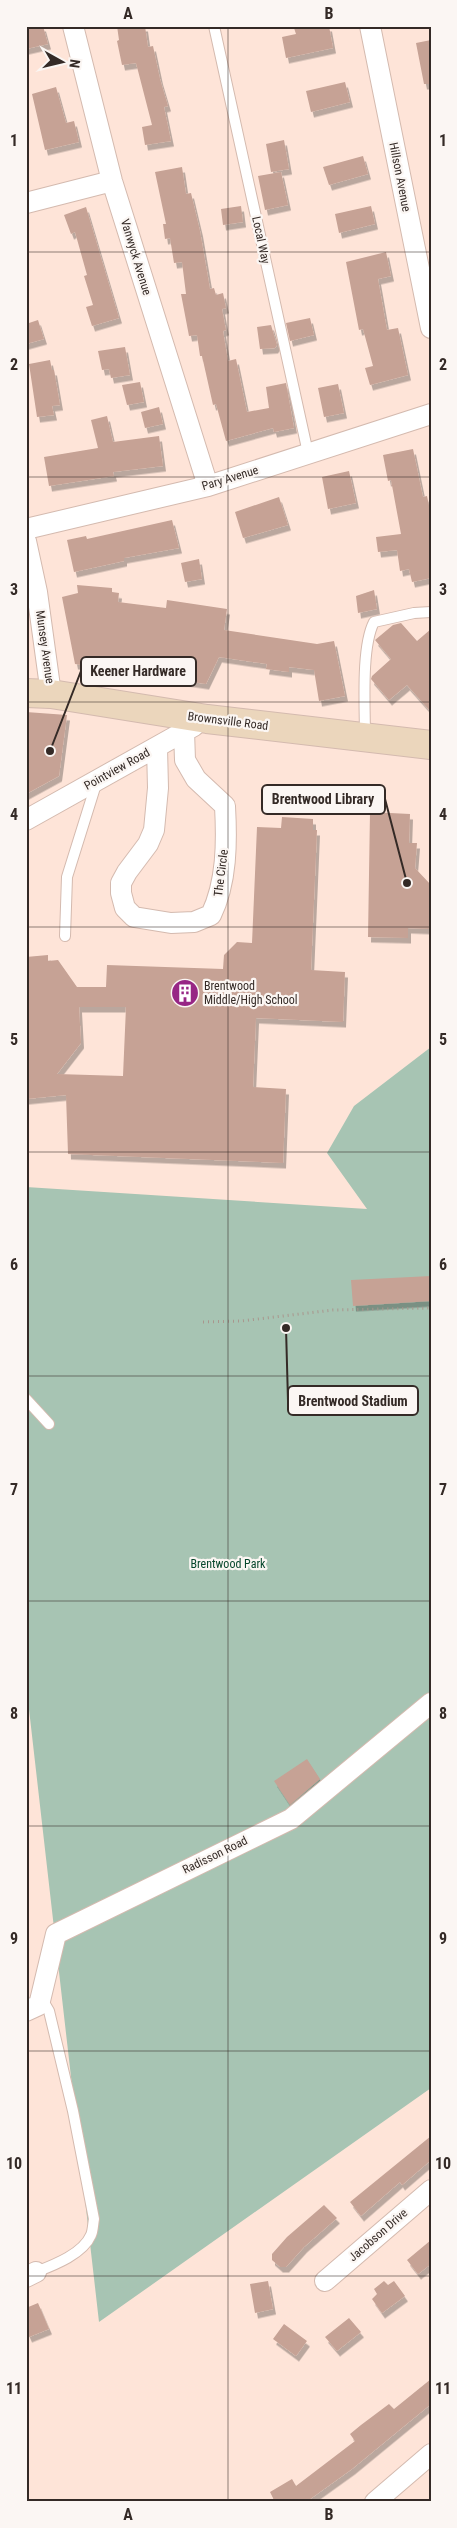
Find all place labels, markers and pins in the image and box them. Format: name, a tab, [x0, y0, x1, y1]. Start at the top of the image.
callout: Keener Hardware	[81, 657, 196, 686]
callout: Brentwood Library	[262, 785, 385, 814]
building icon: Brentwood Middle/High School	[170, 978, 200, 1008]
place label: Brentwood Middle/High School	[204, 979, 298, 1007]
callout: Brentwood Stadium	[288, 1386, 418, 1415]

